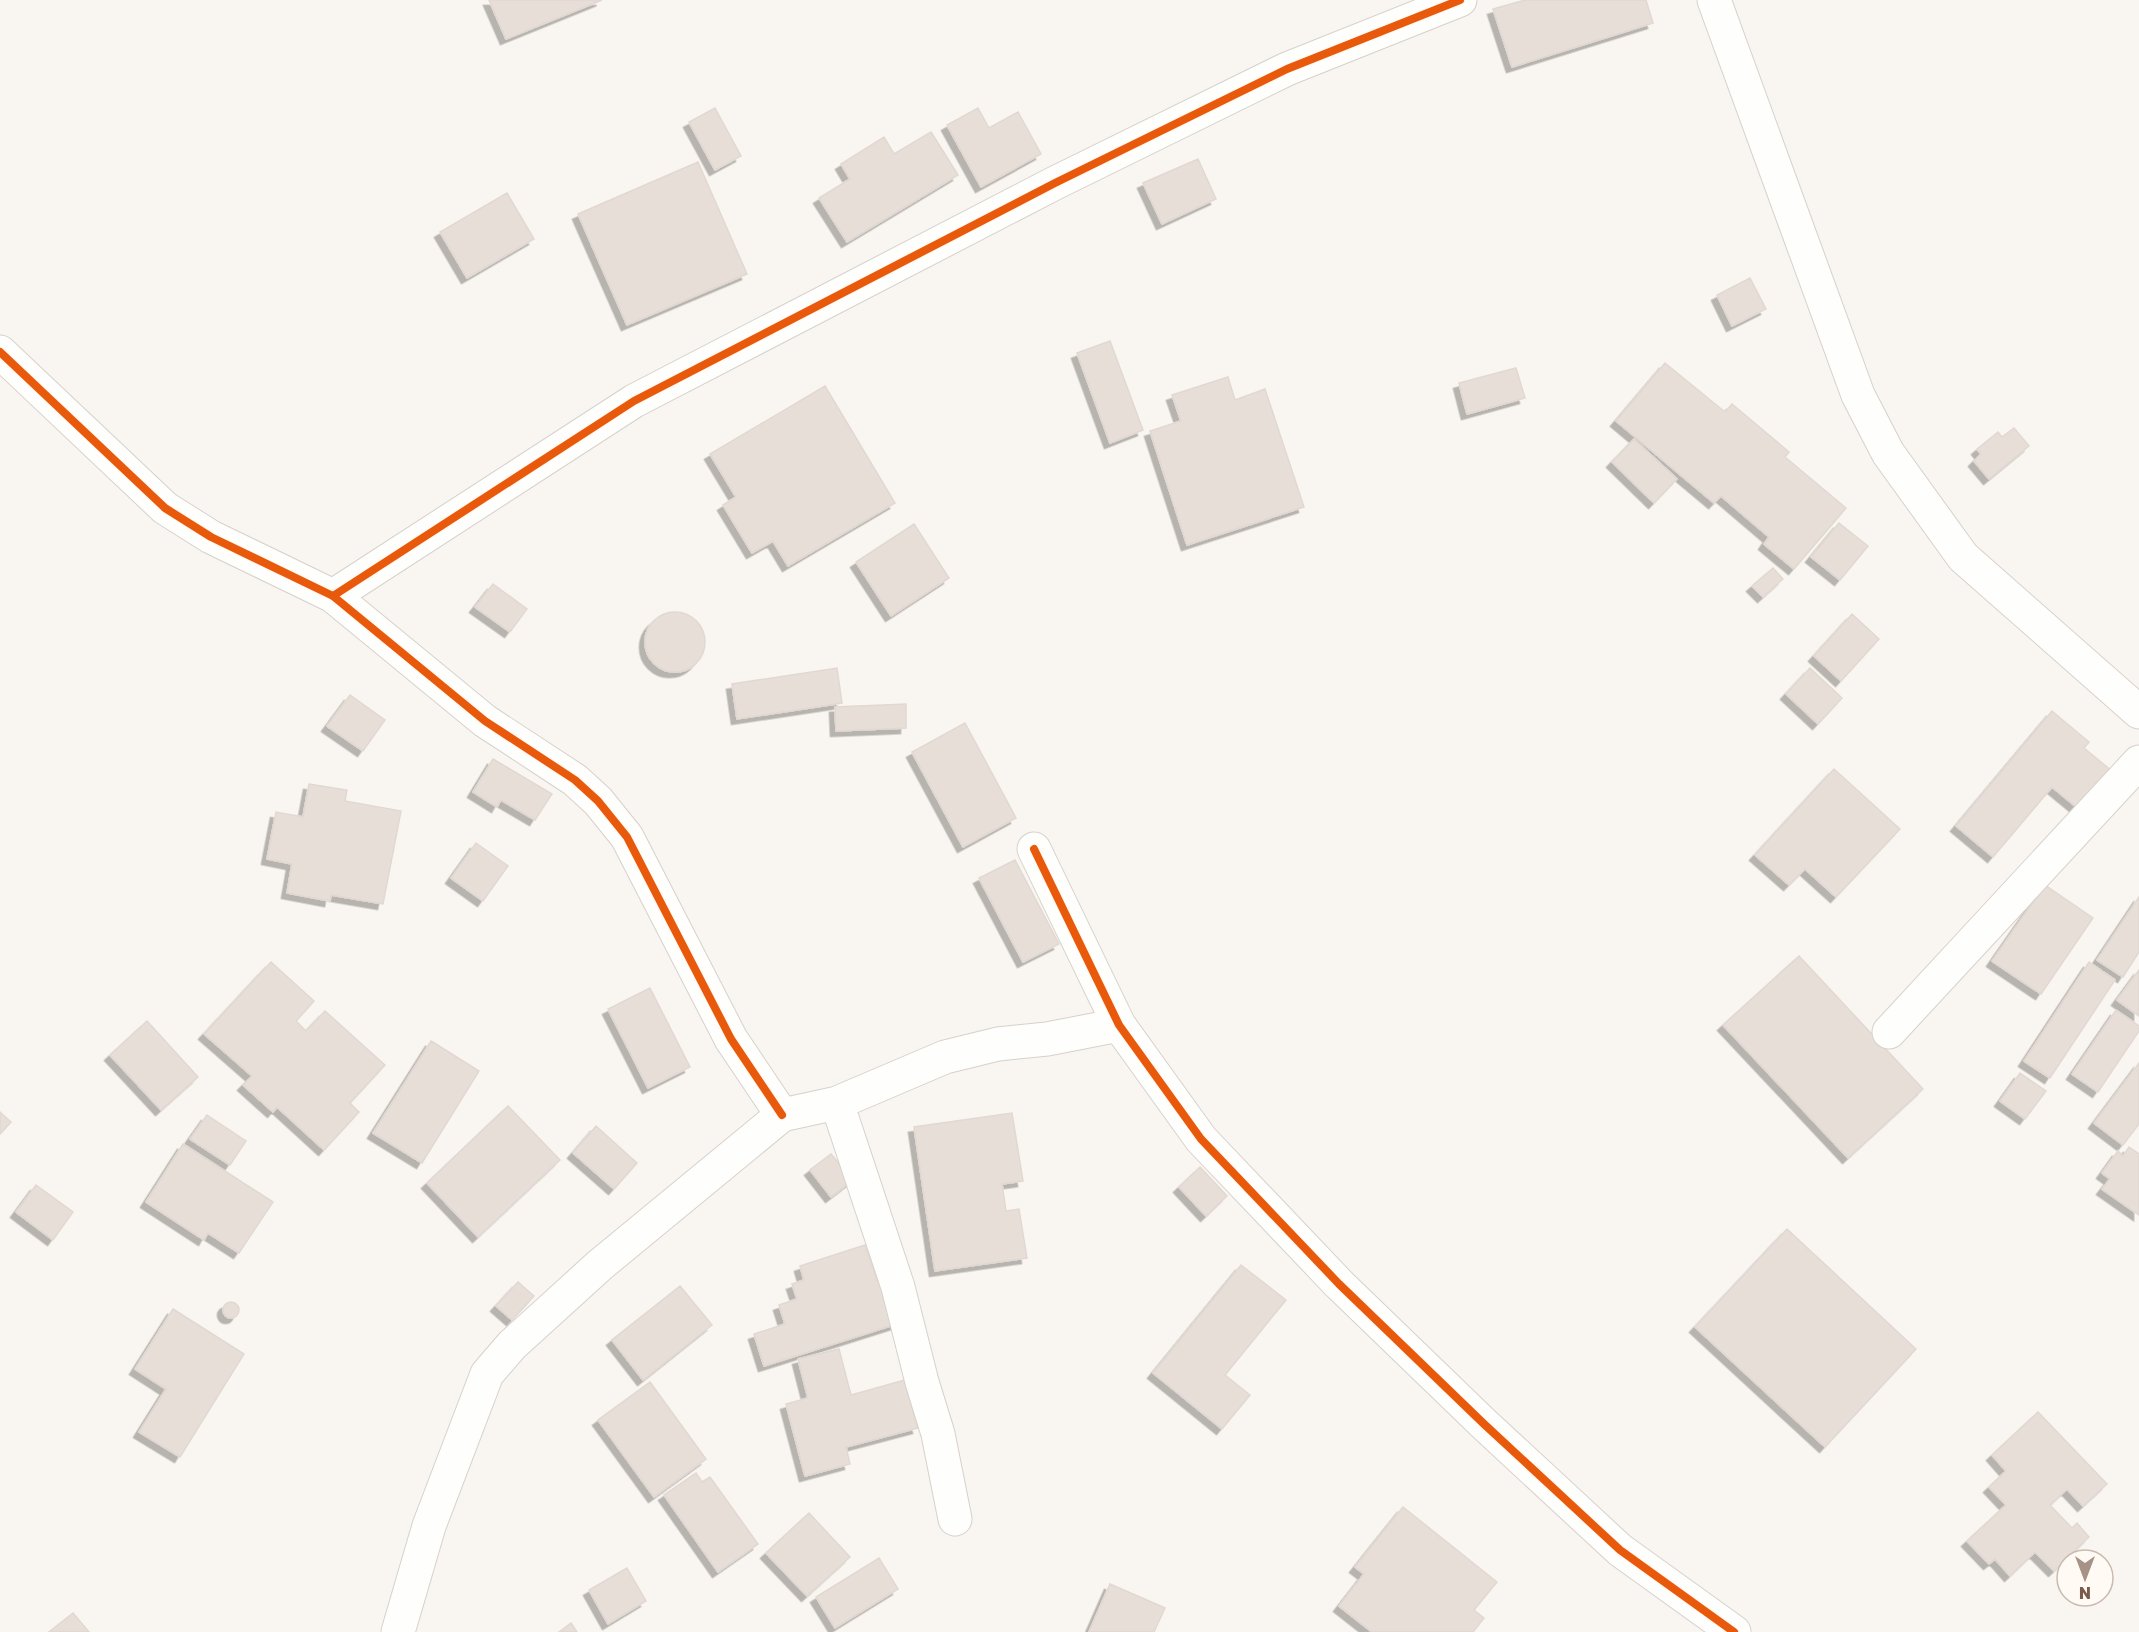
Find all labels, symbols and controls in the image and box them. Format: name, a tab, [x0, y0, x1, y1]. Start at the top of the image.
north arrow	[2055, 1548, 2115, 1608]
text: N	[2079, 1583, 2091, 1603]

